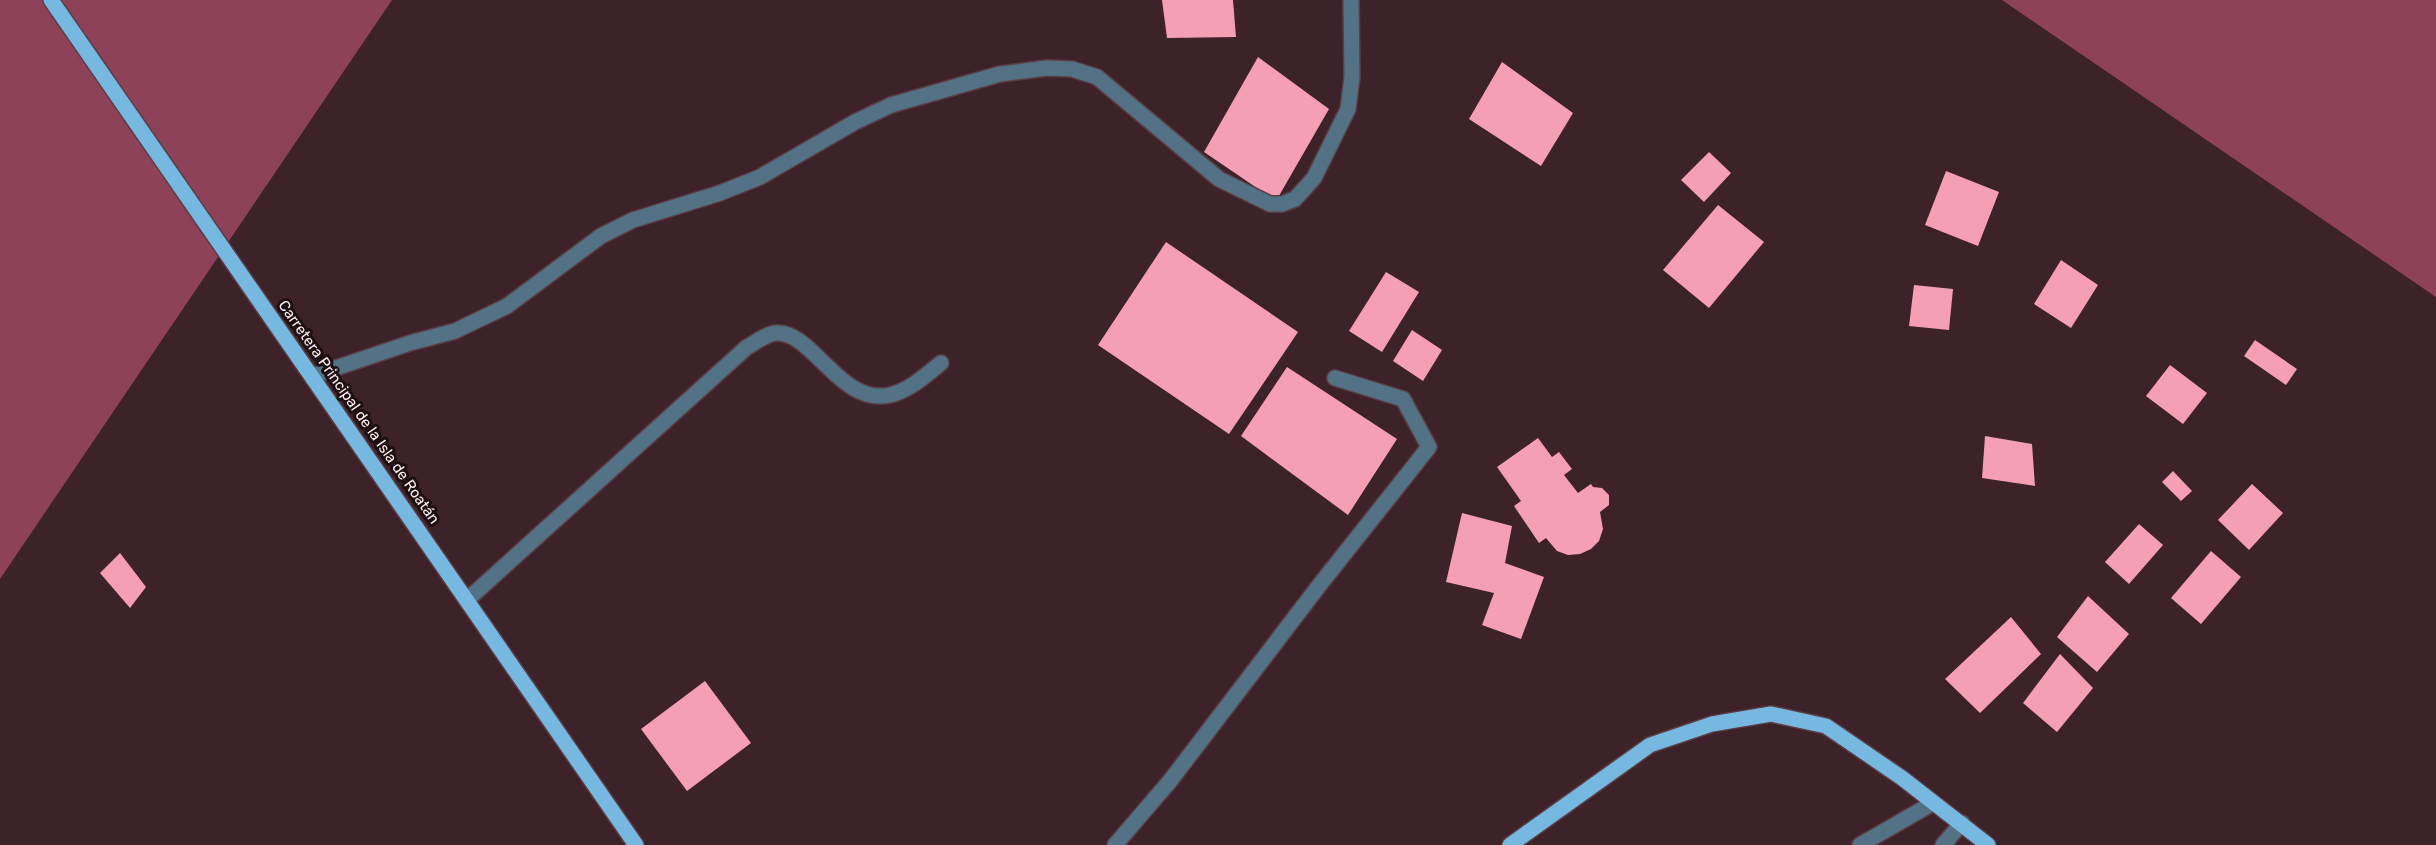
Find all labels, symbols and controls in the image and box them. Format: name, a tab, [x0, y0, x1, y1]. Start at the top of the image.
street label: Carretera Principal de la Isla de Roatán	[275, 297, 443, 527]

